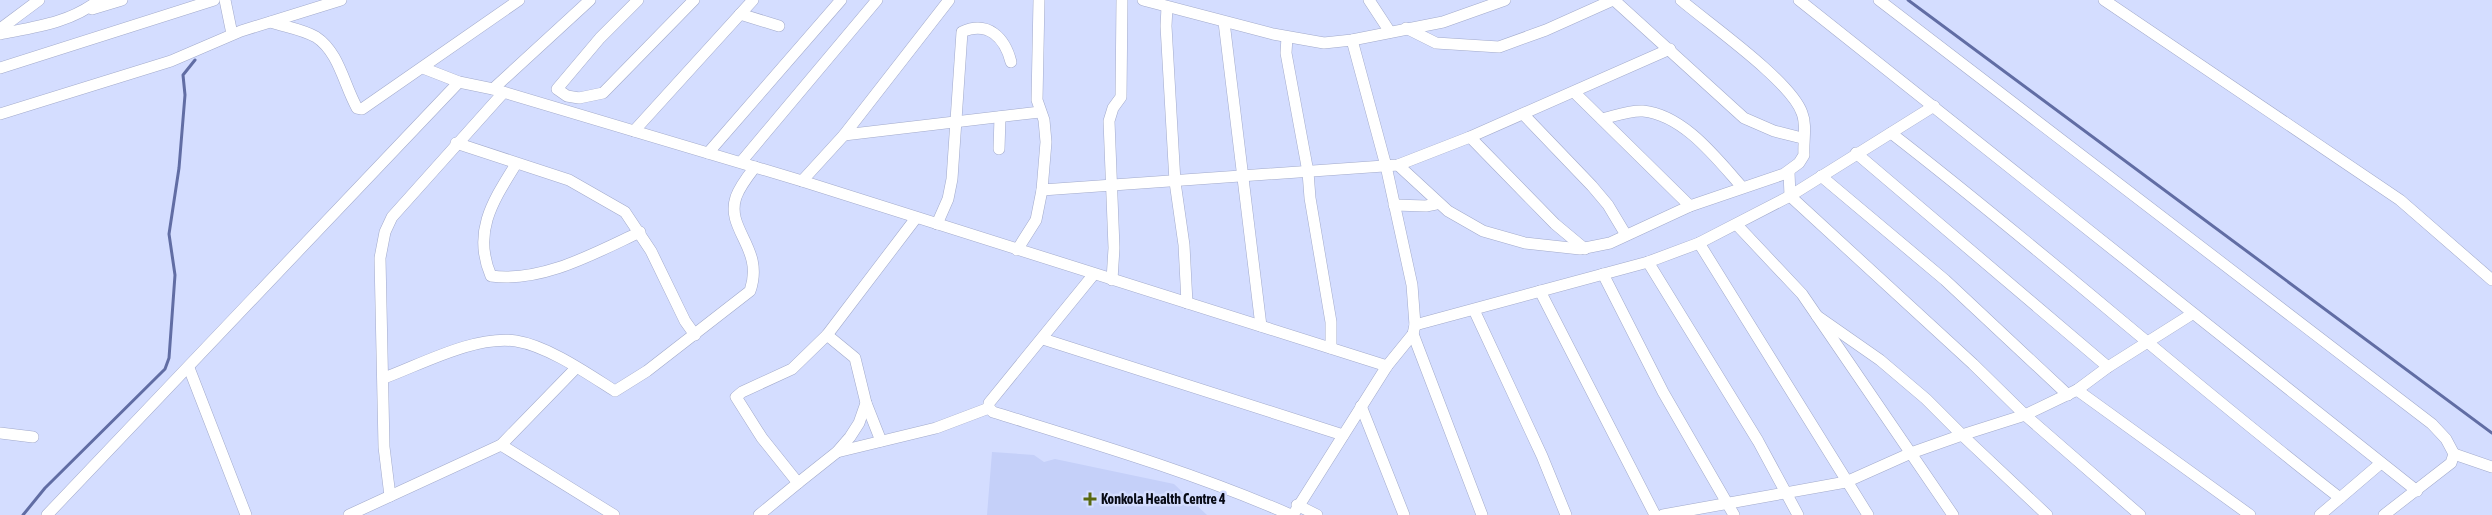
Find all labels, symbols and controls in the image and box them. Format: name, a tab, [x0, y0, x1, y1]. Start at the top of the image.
place label: Konkola Health Centre 4	[1101, 491, 1226, 507]
marker: Konkola Health Centre 4	[1083, 492, 1097, 506]

